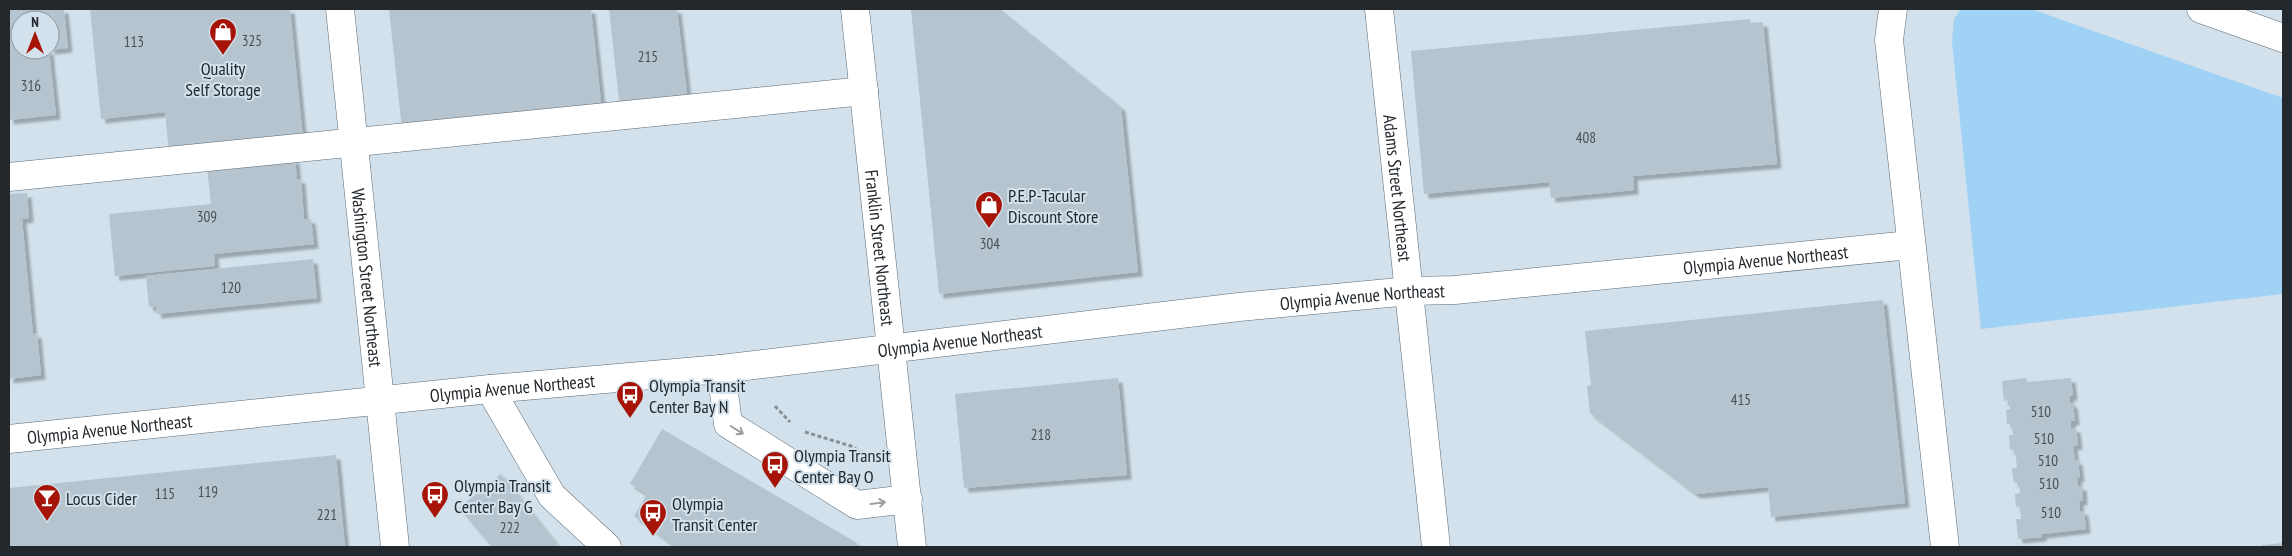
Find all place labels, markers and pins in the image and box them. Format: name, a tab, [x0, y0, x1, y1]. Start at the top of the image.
shop icon: Quality Self Storage	[208, 17, 238, 56]
place label: Quality Self Storage	[185, 57, 261, 101]
place label: P.E.P-Tacular Discount Store	[1008, 184, 1098, 228]
shop icon: P.E.P-Tacular Discount Store	[974, 190, 1004, 229]
place label: Olympia Transit Center Bay N	[649, 374, 745, 418]
bus stop icon: Olympia Transit Center Bay N	[615, 380, 645, 419]
place label: Olympia Transit Center Bay O	[794, 444, 890, 488]
bus stop icon: Olympia Transit Center Bay O	[760, 450, 790, 489]
place label: Olympia Transit Center Bay G	[454, 474, 550, 518]
bus stop icon: Olympia Transit Center Bay G	[420, 480, 450, 519]
bar icon: Locus Cider	[32, 483, 62, 522]
place label: Locus Cider	[66, 487, 137, 510]
place label: Olympia Transit Center	[672, 492, 758, 536]
bus stop icon: Olympia Transit Center	[638, 498, 668, 537]

